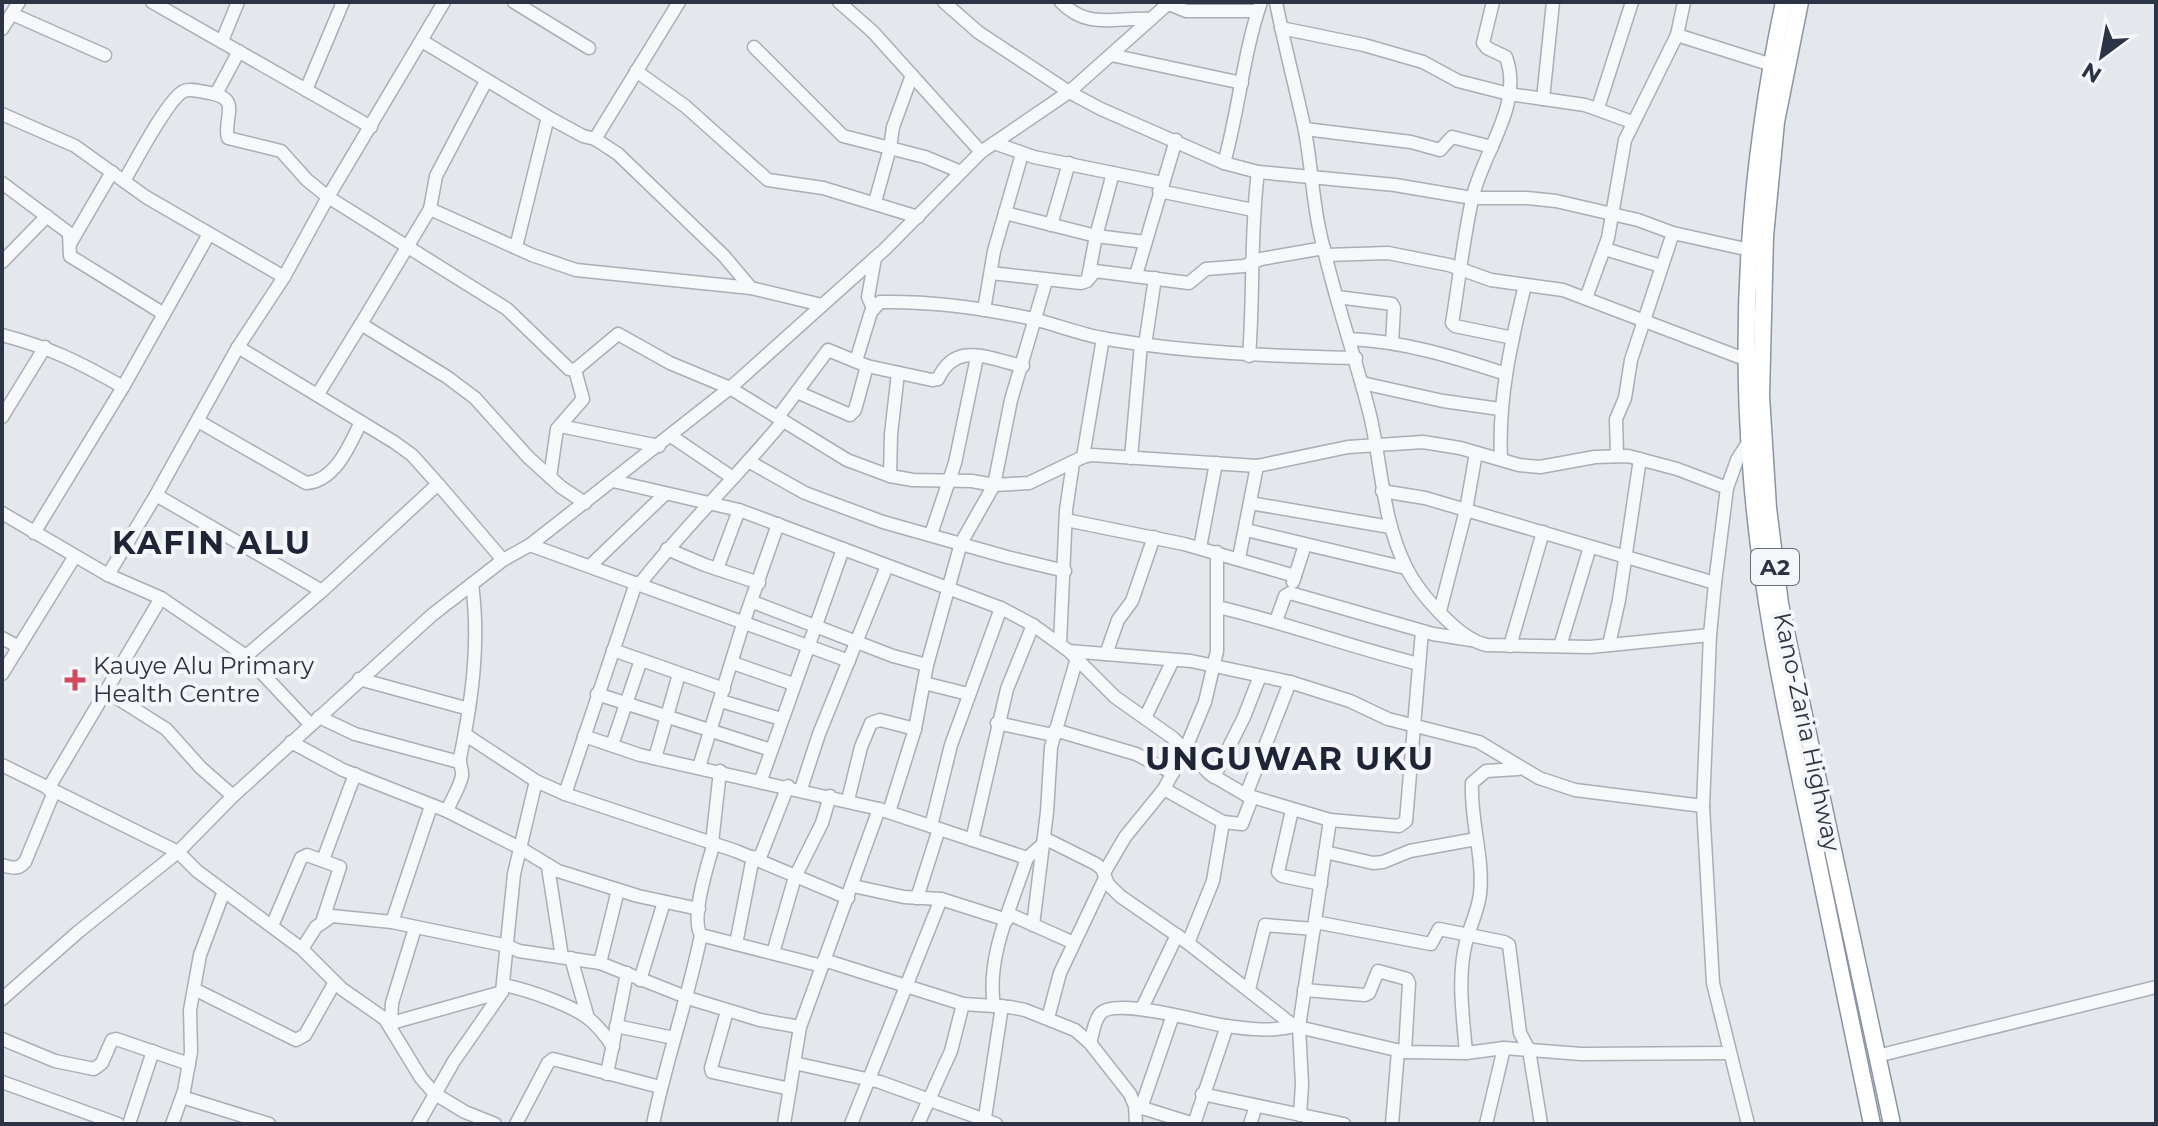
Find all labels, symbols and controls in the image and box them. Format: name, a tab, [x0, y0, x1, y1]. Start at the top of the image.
north arrow	[2062, 16, 2142, 96]
text: N	[2077, 56, 2106, 89]
district label: KAFIN ALU	[112, 523, 312, 562]
road number: A2	[1751, 549, 1799, 585]
street label: Kano-Zaria Highway	[1768, 610, 1847, 854]
place label: Kauye Alu Primary Health Centre	[93, 651, 314, 708]
marker: Kauye Alu Primary Health Centre	[64, 669, 86, 691]
district label: UNGUWAR UKU	[1145, 739, 1435, 778]

